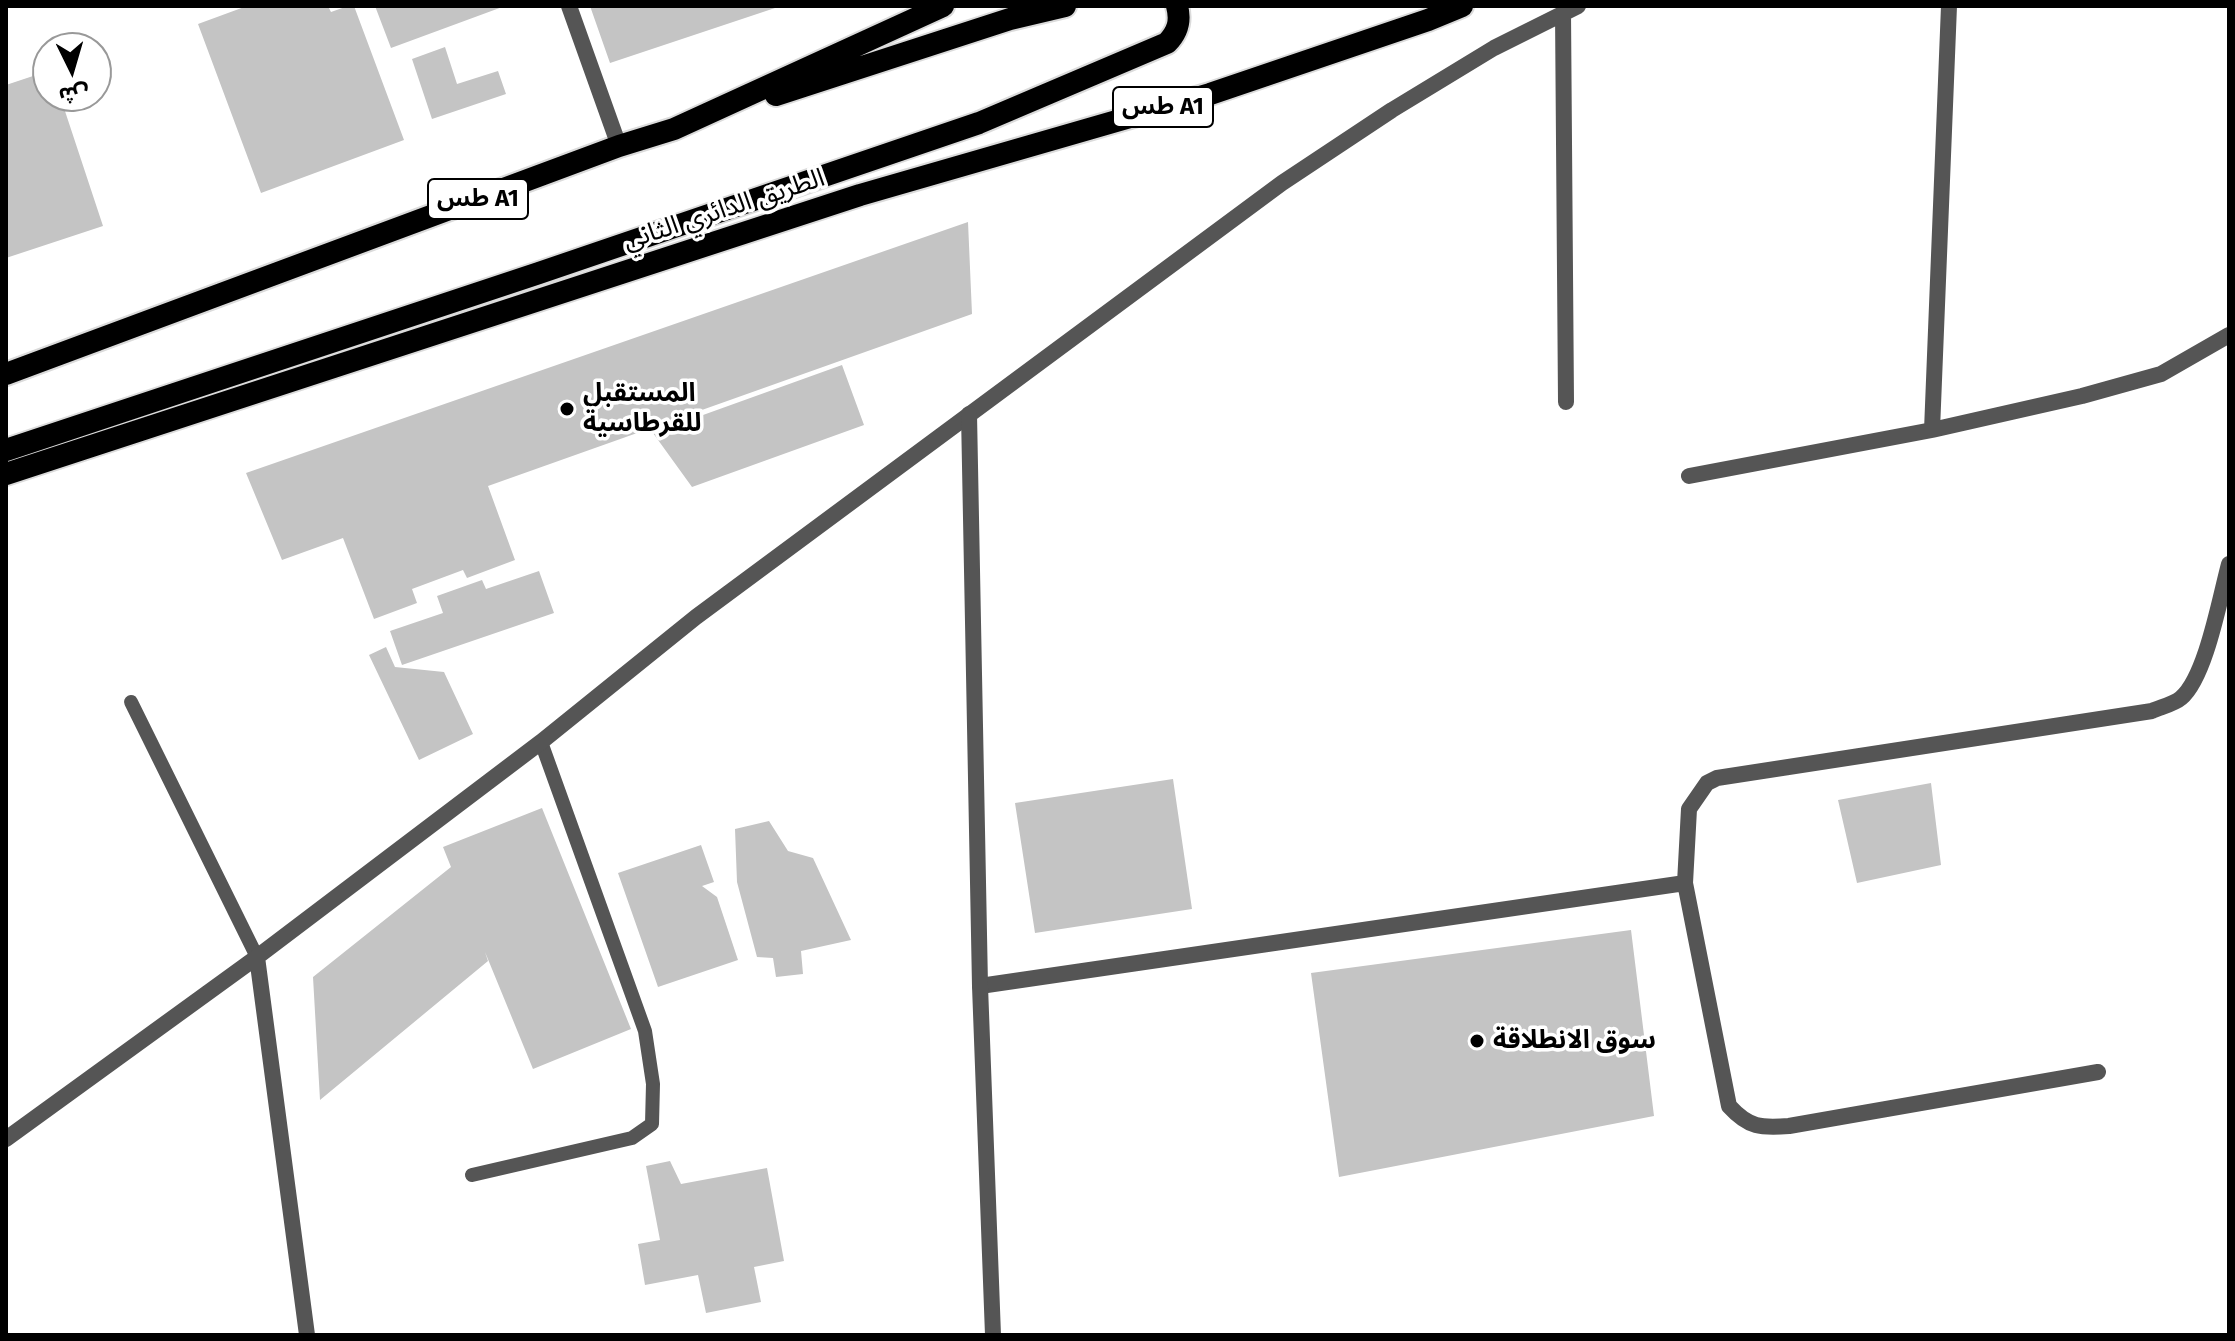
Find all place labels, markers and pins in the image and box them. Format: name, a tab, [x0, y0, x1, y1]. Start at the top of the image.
place label: المستقبل للقرطاسية	[583, 378, 702, 440]
marker: المستقبل للقرطاسية	[558, 400, 576, 418]
place label: سوق الانطلاقة	[1493, 1025, 1656, 1057]
marker: سوق الانطلاقة	[1468, 1032, 1486, 1050]

